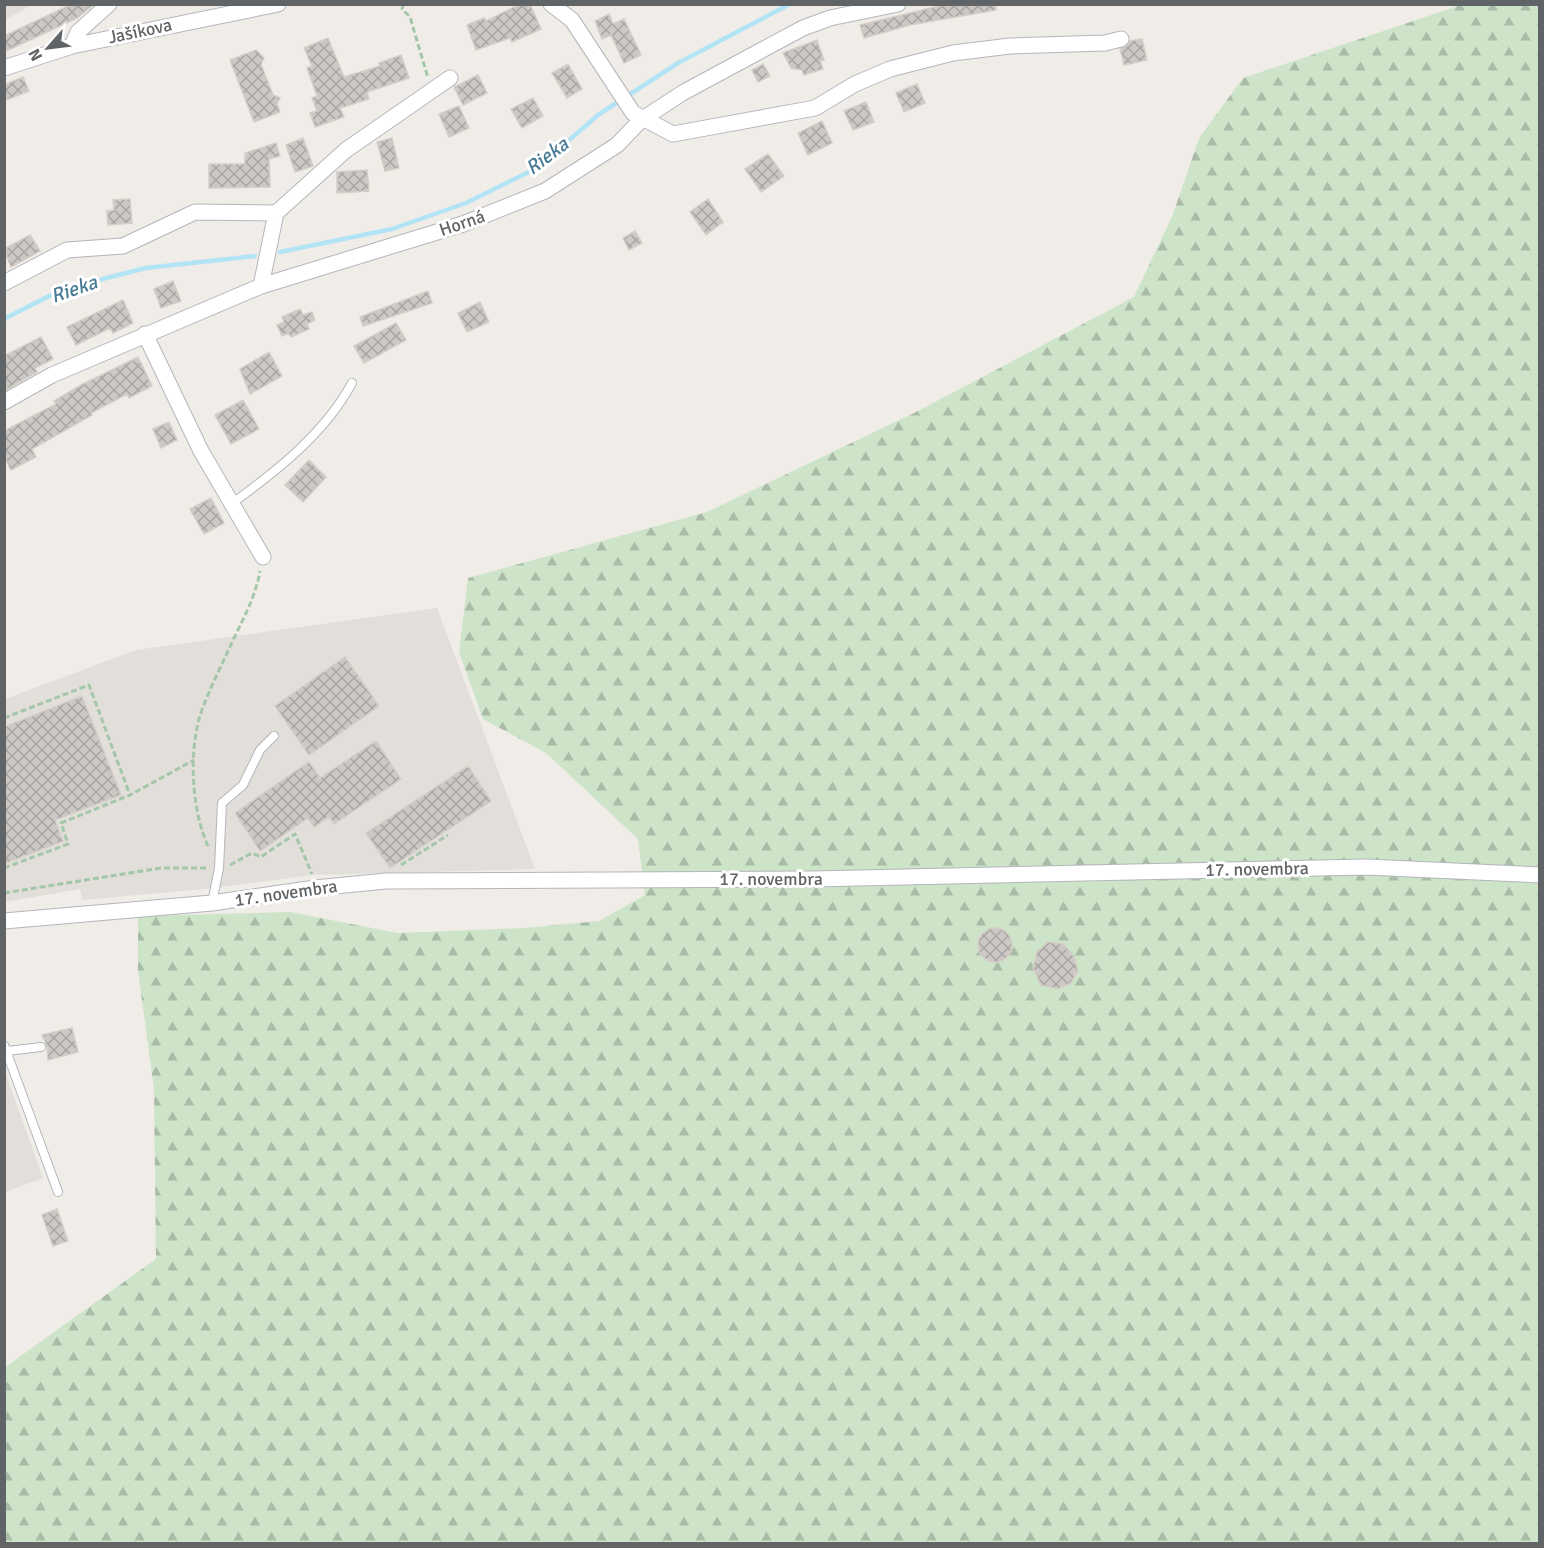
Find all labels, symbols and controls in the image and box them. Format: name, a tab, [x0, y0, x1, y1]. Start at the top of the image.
street label: Jašíkova	[106, 14, 174, 48]
north arrow	[18, 18, 78, 78]
text: N	[24, 45, 47, 64]
water label: Rieka	[520, 131, 574, 180]
street label: Horná	[436, 205, 488, 241]
water label: Rieka	[47, 269, 101, 309]
street label: 17. novembra	[1205, 857, 1309, 881]
street label: 17. novembra	[719, 868, 823, 890]
street label: 17. novembra	[233, 875, 339, 911]

